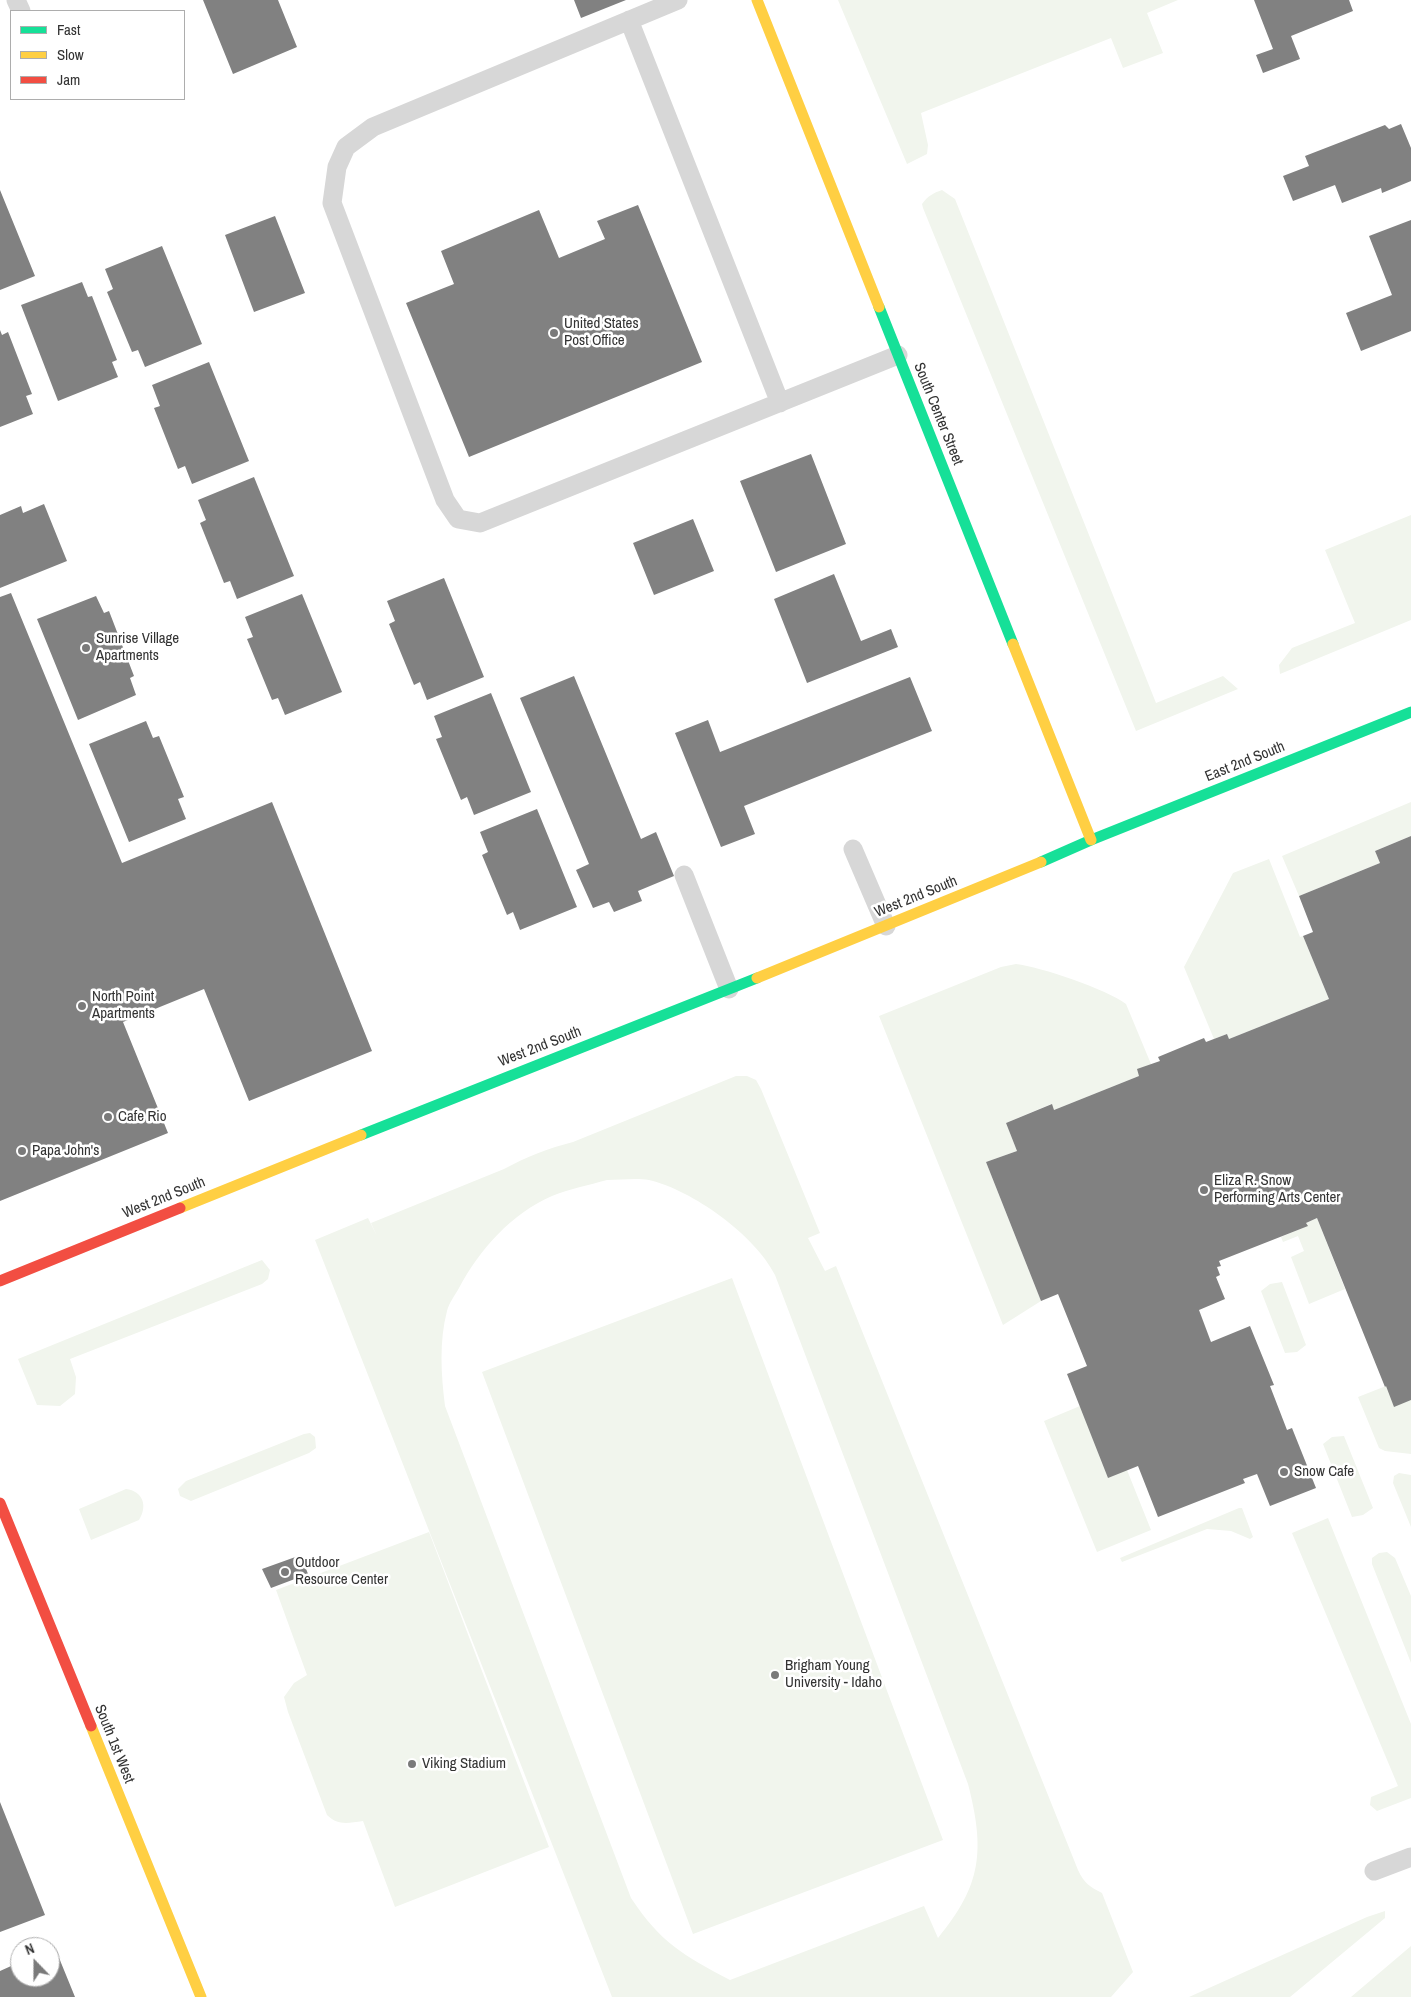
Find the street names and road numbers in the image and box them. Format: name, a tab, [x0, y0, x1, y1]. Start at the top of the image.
street label: South Center Street	[909, 360, 967, 468]
street label: East 2nd South	[1203, 738, 1287, 786]
street label: West 2nd South	[872, 872, 960, 922]
street label: West 2nd South	[496, 1023, 584, 1071]
street label: West 2nd South	[120, 1173, 208, 1223]
street label: South 1st West	[90, 1702, 138, 1786]

